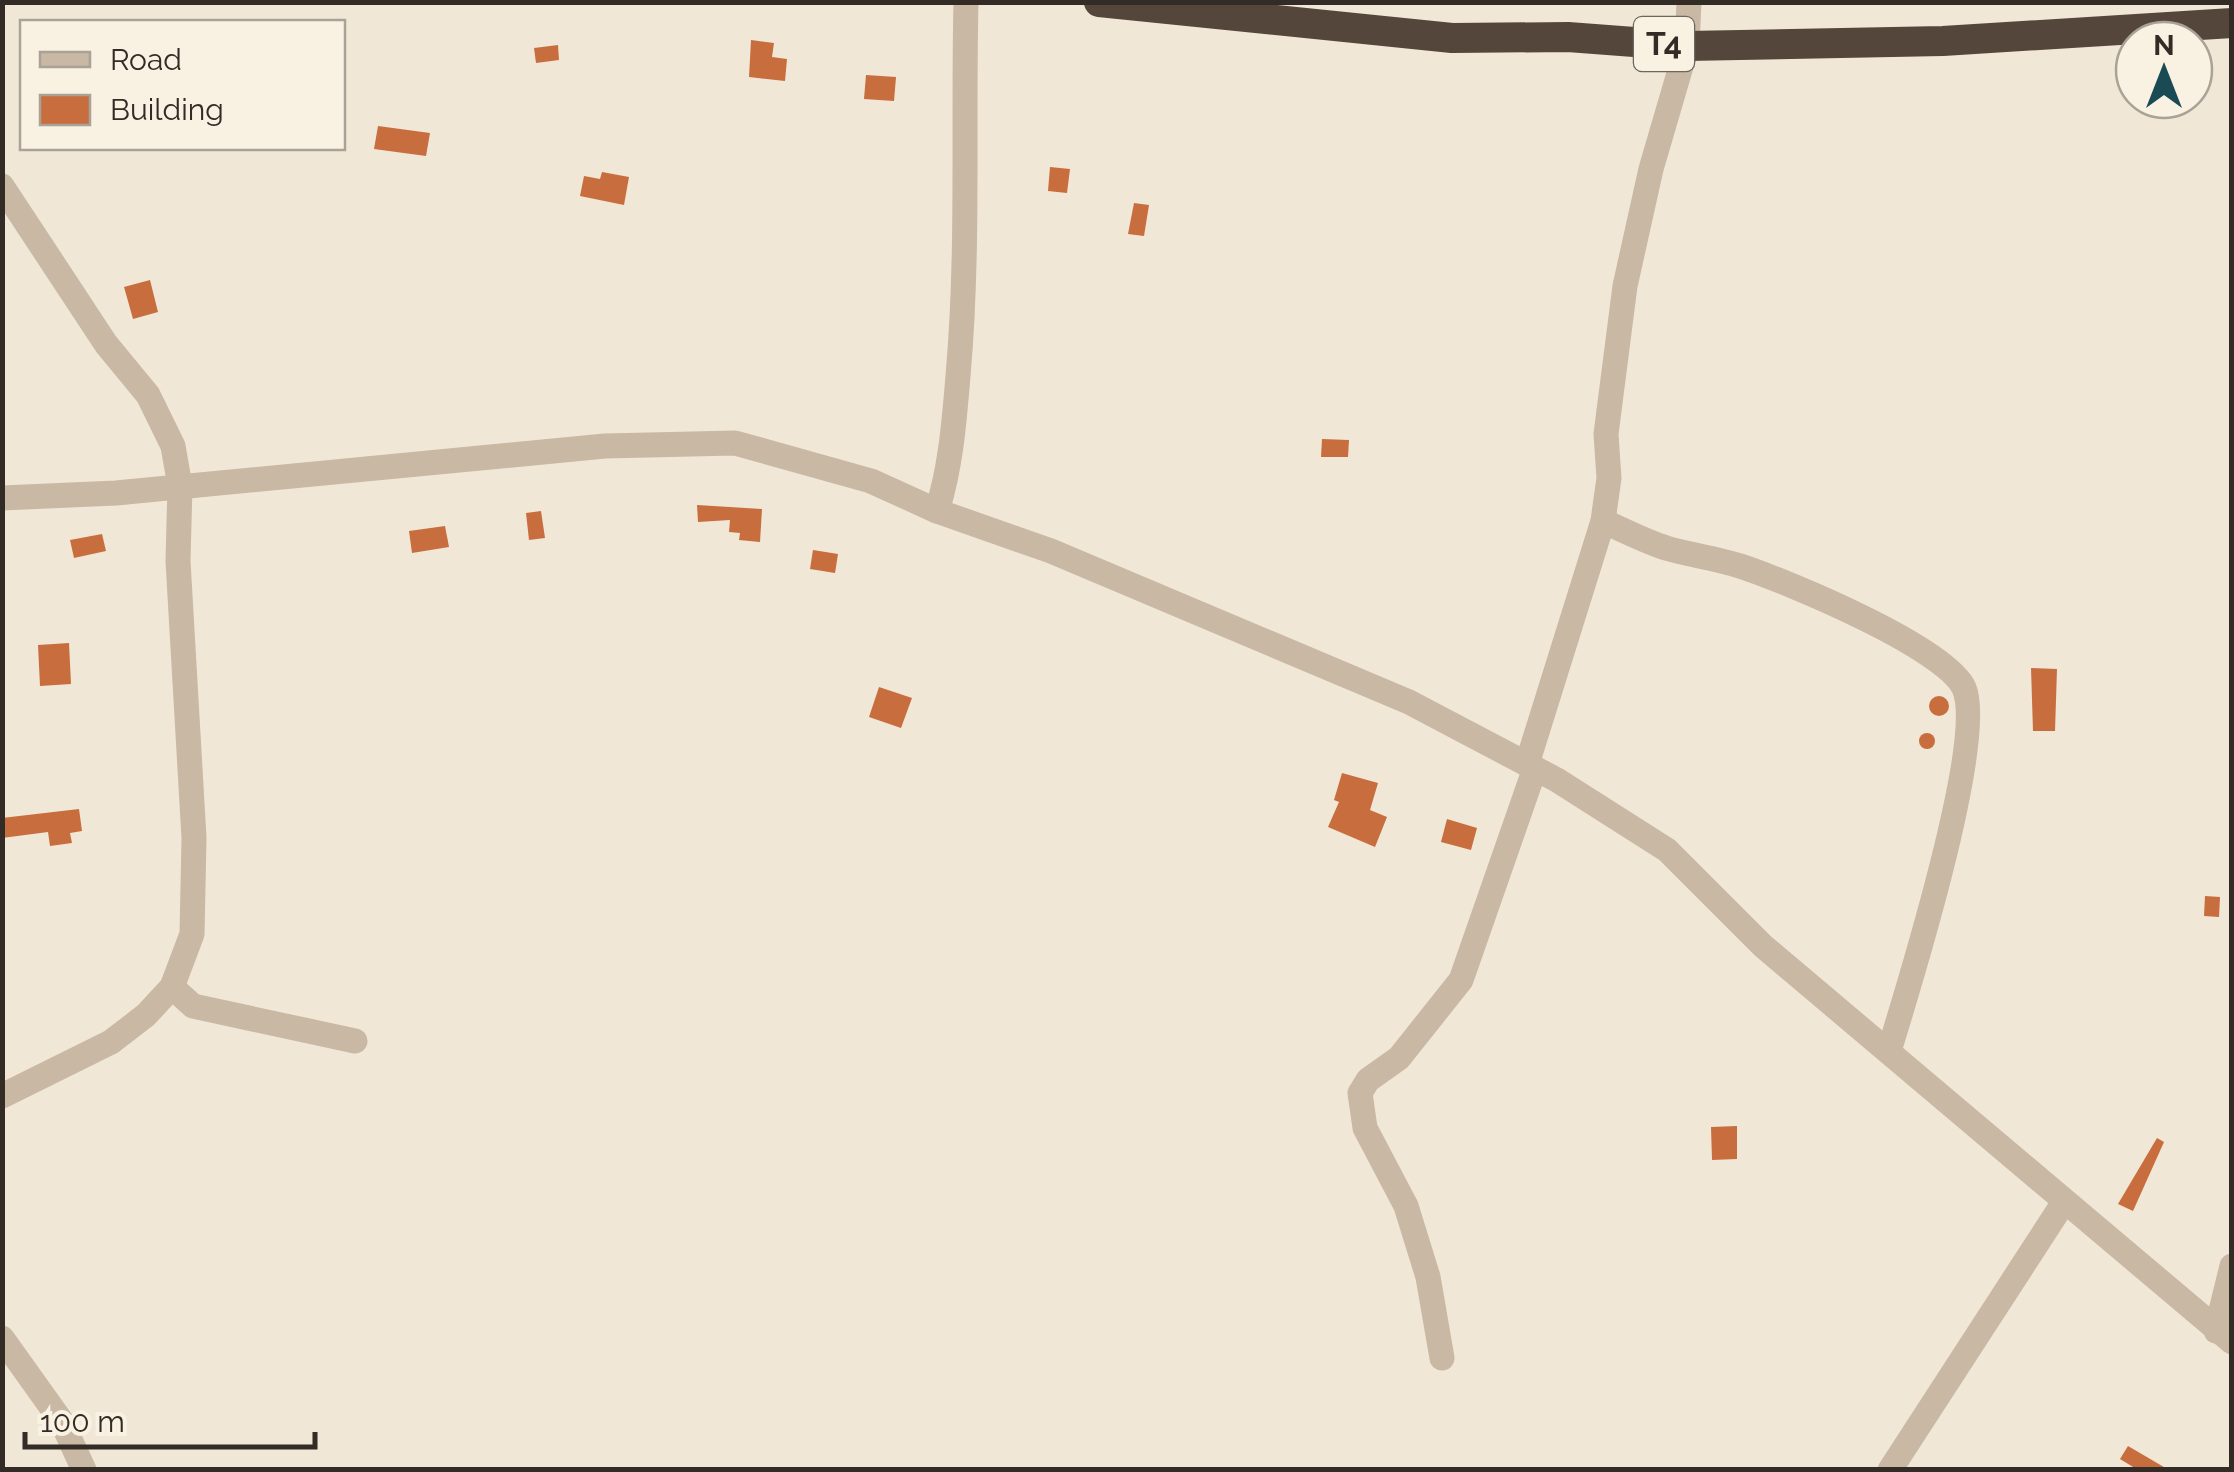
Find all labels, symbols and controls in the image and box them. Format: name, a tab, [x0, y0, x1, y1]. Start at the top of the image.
road number: T4	[1634, 17, 1694, 71]
legend	[20, 20, 345, 150]
north arrow	[2114, 20, 2214, 120]
text: N	[2153, 29, 2175, 62]
text: Road	[110, 42, 182, 77]
text: Building	[110, 92, 224, 127]
scale bar	[25, 1387, 315, 1449]
text: 100 m	[40, 1404, 125, 1439]

